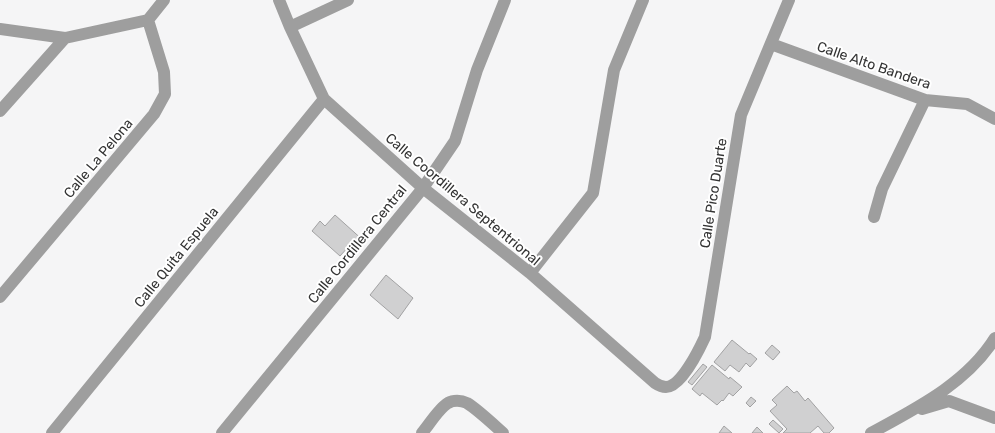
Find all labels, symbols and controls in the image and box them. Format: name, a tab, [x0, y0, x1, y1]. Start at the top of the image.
street label: Calle Alto Bandera	[815, 38, 933, 93]
street label: Calle La Pelona	[60, 115, 137, 202]
street label: Calle Coordillera Septentrional	[382, 130, 544, 269]
street label: Calle Pico Duarte	[696, 137, 731, 249]
street label: Calle Cordillera Central	[304, 182, 410, 307]
street label: Calle Quita Espuela	[131, 204, 222, 311]

